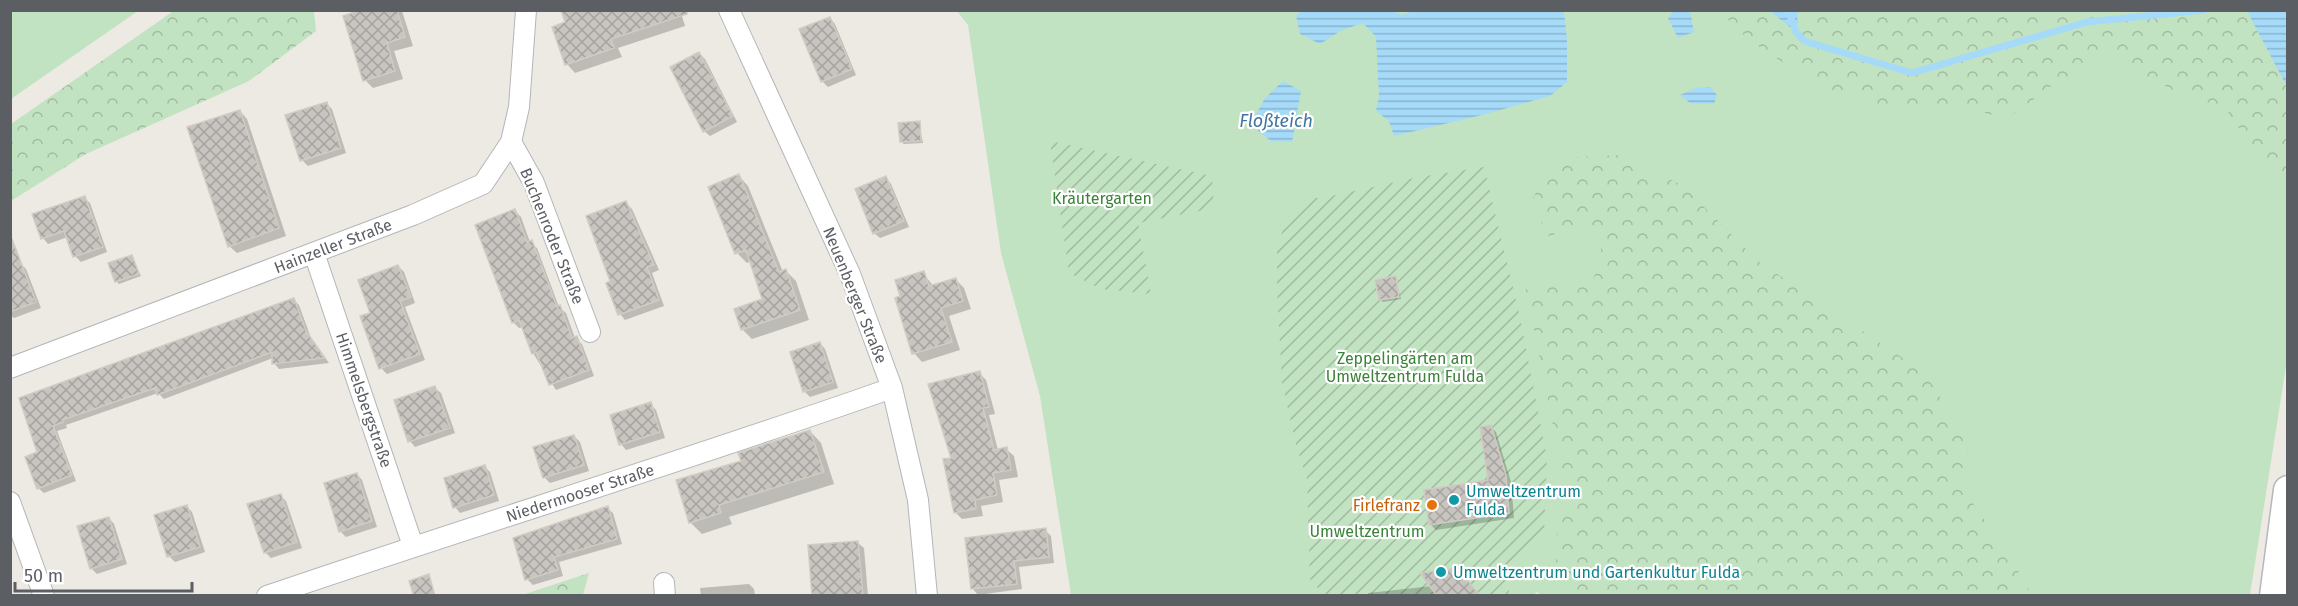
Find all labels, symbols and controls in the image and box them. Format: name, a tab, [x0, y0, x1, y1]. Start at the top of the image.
water label: Floßteich	[1239, 110, 1313, 132]
street label: Buchenroder Straße	[516, 165, 588, 307]
park label: Kräutergarten	[1052, 189, 1152, 208]
street label: Hainzeller Straße	[271, 215, 395, 277]
street label: Neuenberger Straße	[819, 224, 891, 366]
street label: Himmelsbergstraße	[332, 330, 396, 470]
park label: Zeppelingärten am Umweltzentrum Fulda	[1326, 349, 1484, 386]
street label: Niedermooser Straße	[504, 460, 656, 526]
place label: Umweltzentrum Fulda	[1466, 482, 1581, 519]
marker: Umweltzentrum Fulda	[1447, 493, 1461, 507]
place label: Firlefranz	[1353, 496, 1420, 515]
marker: Firlefranz	[1425, 498, 1439, 512]
park label: Umweltzentrum	[1310, 522, 1424, 541]
scale bar	[15, 555, 192, 593]
place label: Umweltzentrum und Gartenkultur Fulda	[1453, 563, 1740, 582]
text: 50 m	[24, 565, 63, 587]
marker: Umweltzentrum und Gartenkultur Fulda	[1434, 565, 1448, 579]

